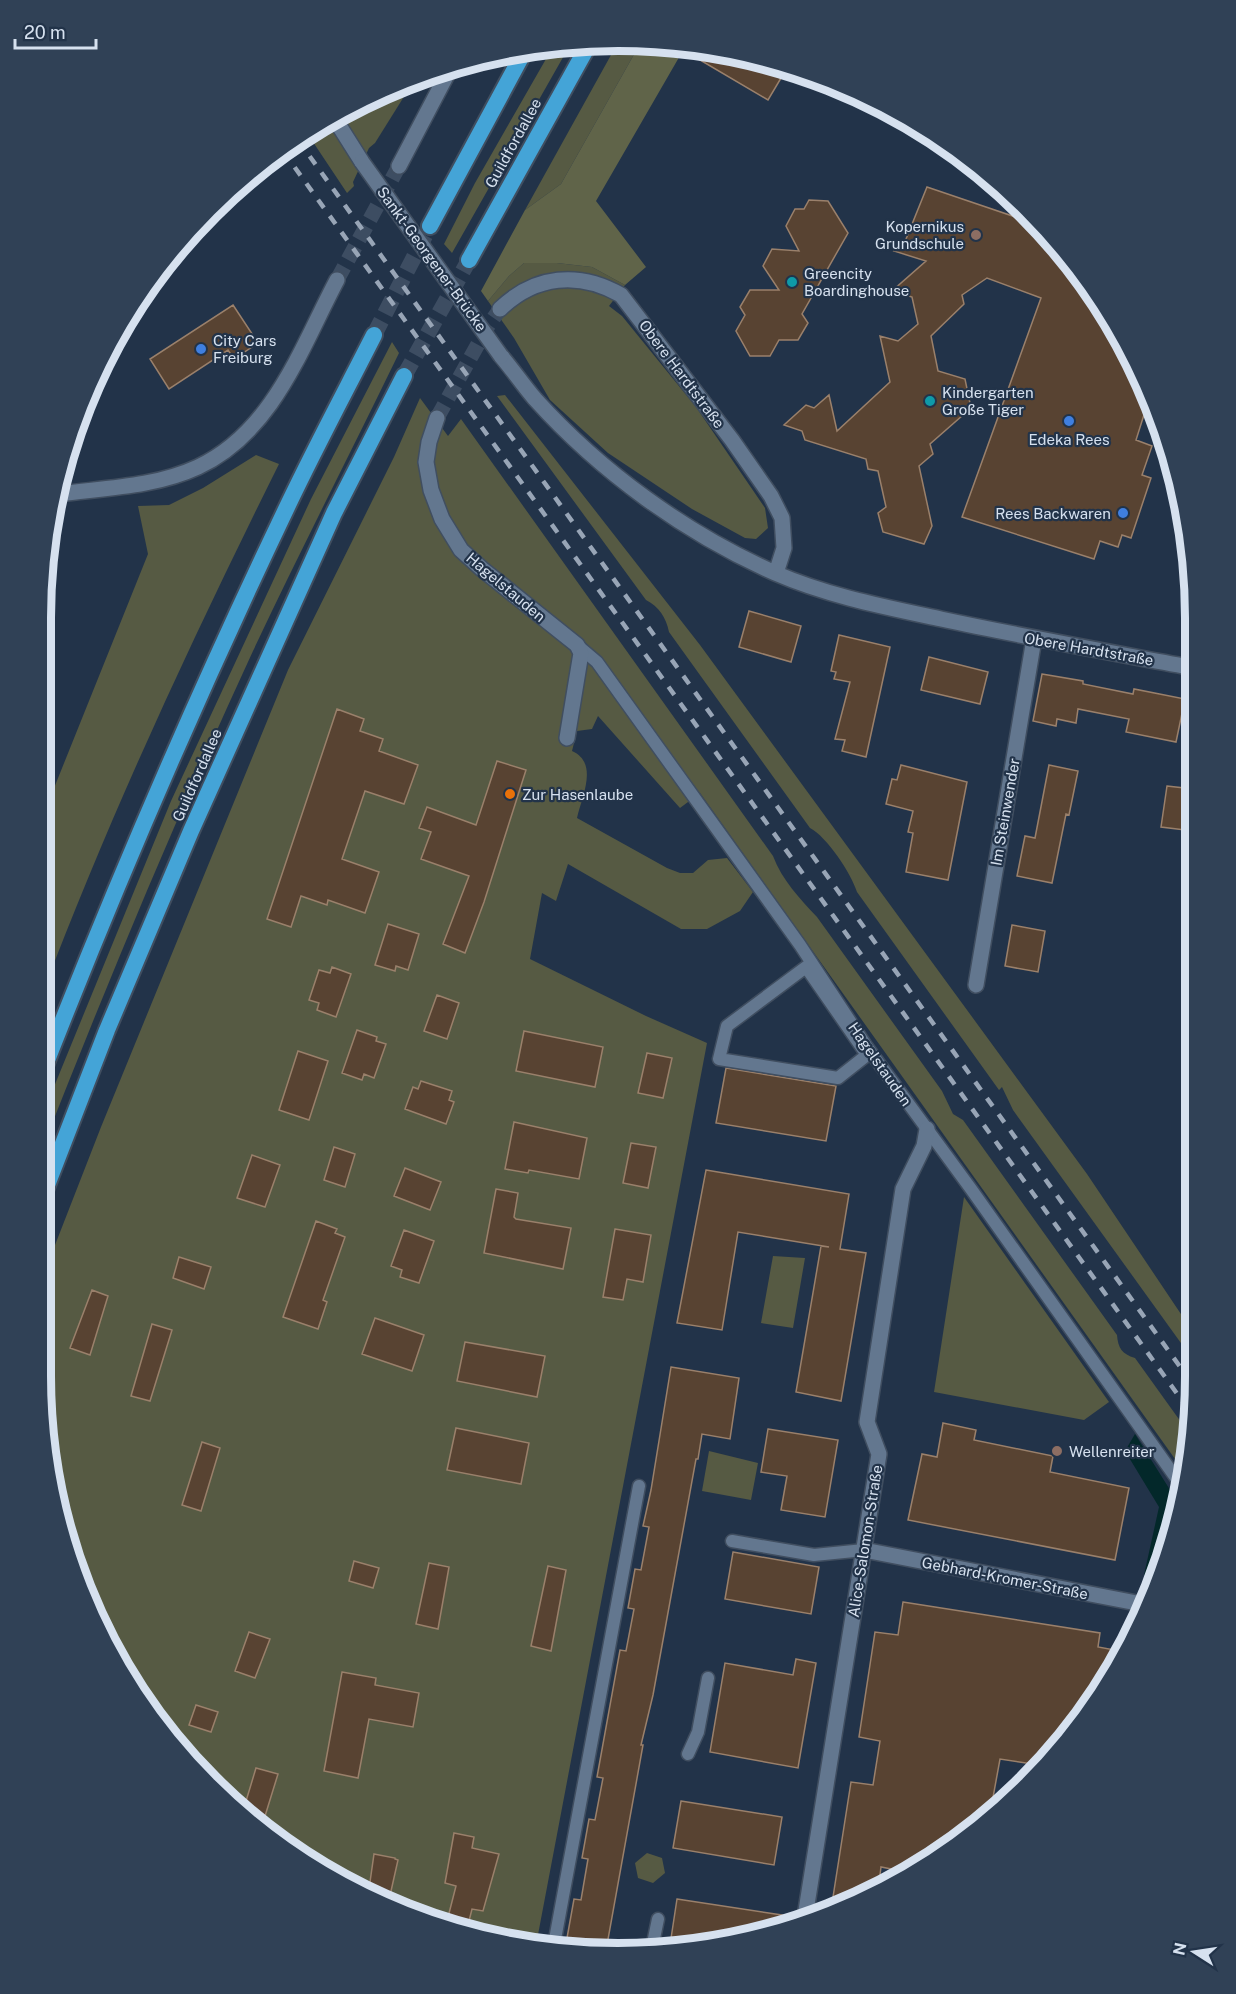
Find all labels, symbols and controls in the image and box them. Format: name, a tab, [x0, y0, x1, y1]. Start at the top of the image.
scale bar	[15, 12, 96, 50]
text: 20 m	[24, 22, 66, 43]
street label: Guildfordallee	[481, 95, 545, 191]
street label: Sankt-Georgener-Brücke	[374, 183, 490, 335]
place label: Kopernikus Grundschule	[875, 218, 964, 252]
marker: Kopernikus Grundschule	[969, 228, 983, 242]
place label: Greencity Boardinghouse	[804, 265, 909, 299]
marker: Greencity Boardinghouse	[785, 275, 799, 289]
street label: Obere Hardtstraße	[636, 317, 728, 431]
place label: City Cars Freiburg	[213, 332, 276, 366]
marker: City Cars Freiburg	[194, 342, 208, 356]
place label: Kindergarten Große Tiger	[942, 384, 1034, 418]
marker: Kindergarten Große Tiger	[923, 394, 937, 408]
marker: Edeka Rees	[1062, 414, 1076, 428]
place label: Edeka Rees	[1028, 431, 1110, 448]
place label: Rees Backwaren	[995, 505, 1111, 522]
marker: Rees Backwaren	[1116, 506, 1130, 520]
street label: Hagelstauden	[463, 549, 549, 625]
street label: Obere Hardtstraße	[1023, 629, 1155, 669]
street label: Guildfordallee	[169, 726, 225, 824]
street label: Im Steinwender	[987, 757, 1023, 867]
place label: Zur Hasenlaube	[522, 786, 633, 803]
marker: Zur Hasenlaube	[503, 787, 517, 801]
street label: Hagelstauden	[845, 1019, 915, 1109]
place label: Wellenreiter	[1069, 1443, 1155, 1460]
marker: Wellenreiter	[1050, 1444, 1064, 1458]
street label: Alice-Salomon-Straße	[845, 1464, 885, 1618]
street label: Gebhard-Kromer-Straße	[920, 1554, 1090, 1602]
north arrow	[1164, 1922, 1224, 1982]
text: N	[1169, 1941, 1190, 1957]

